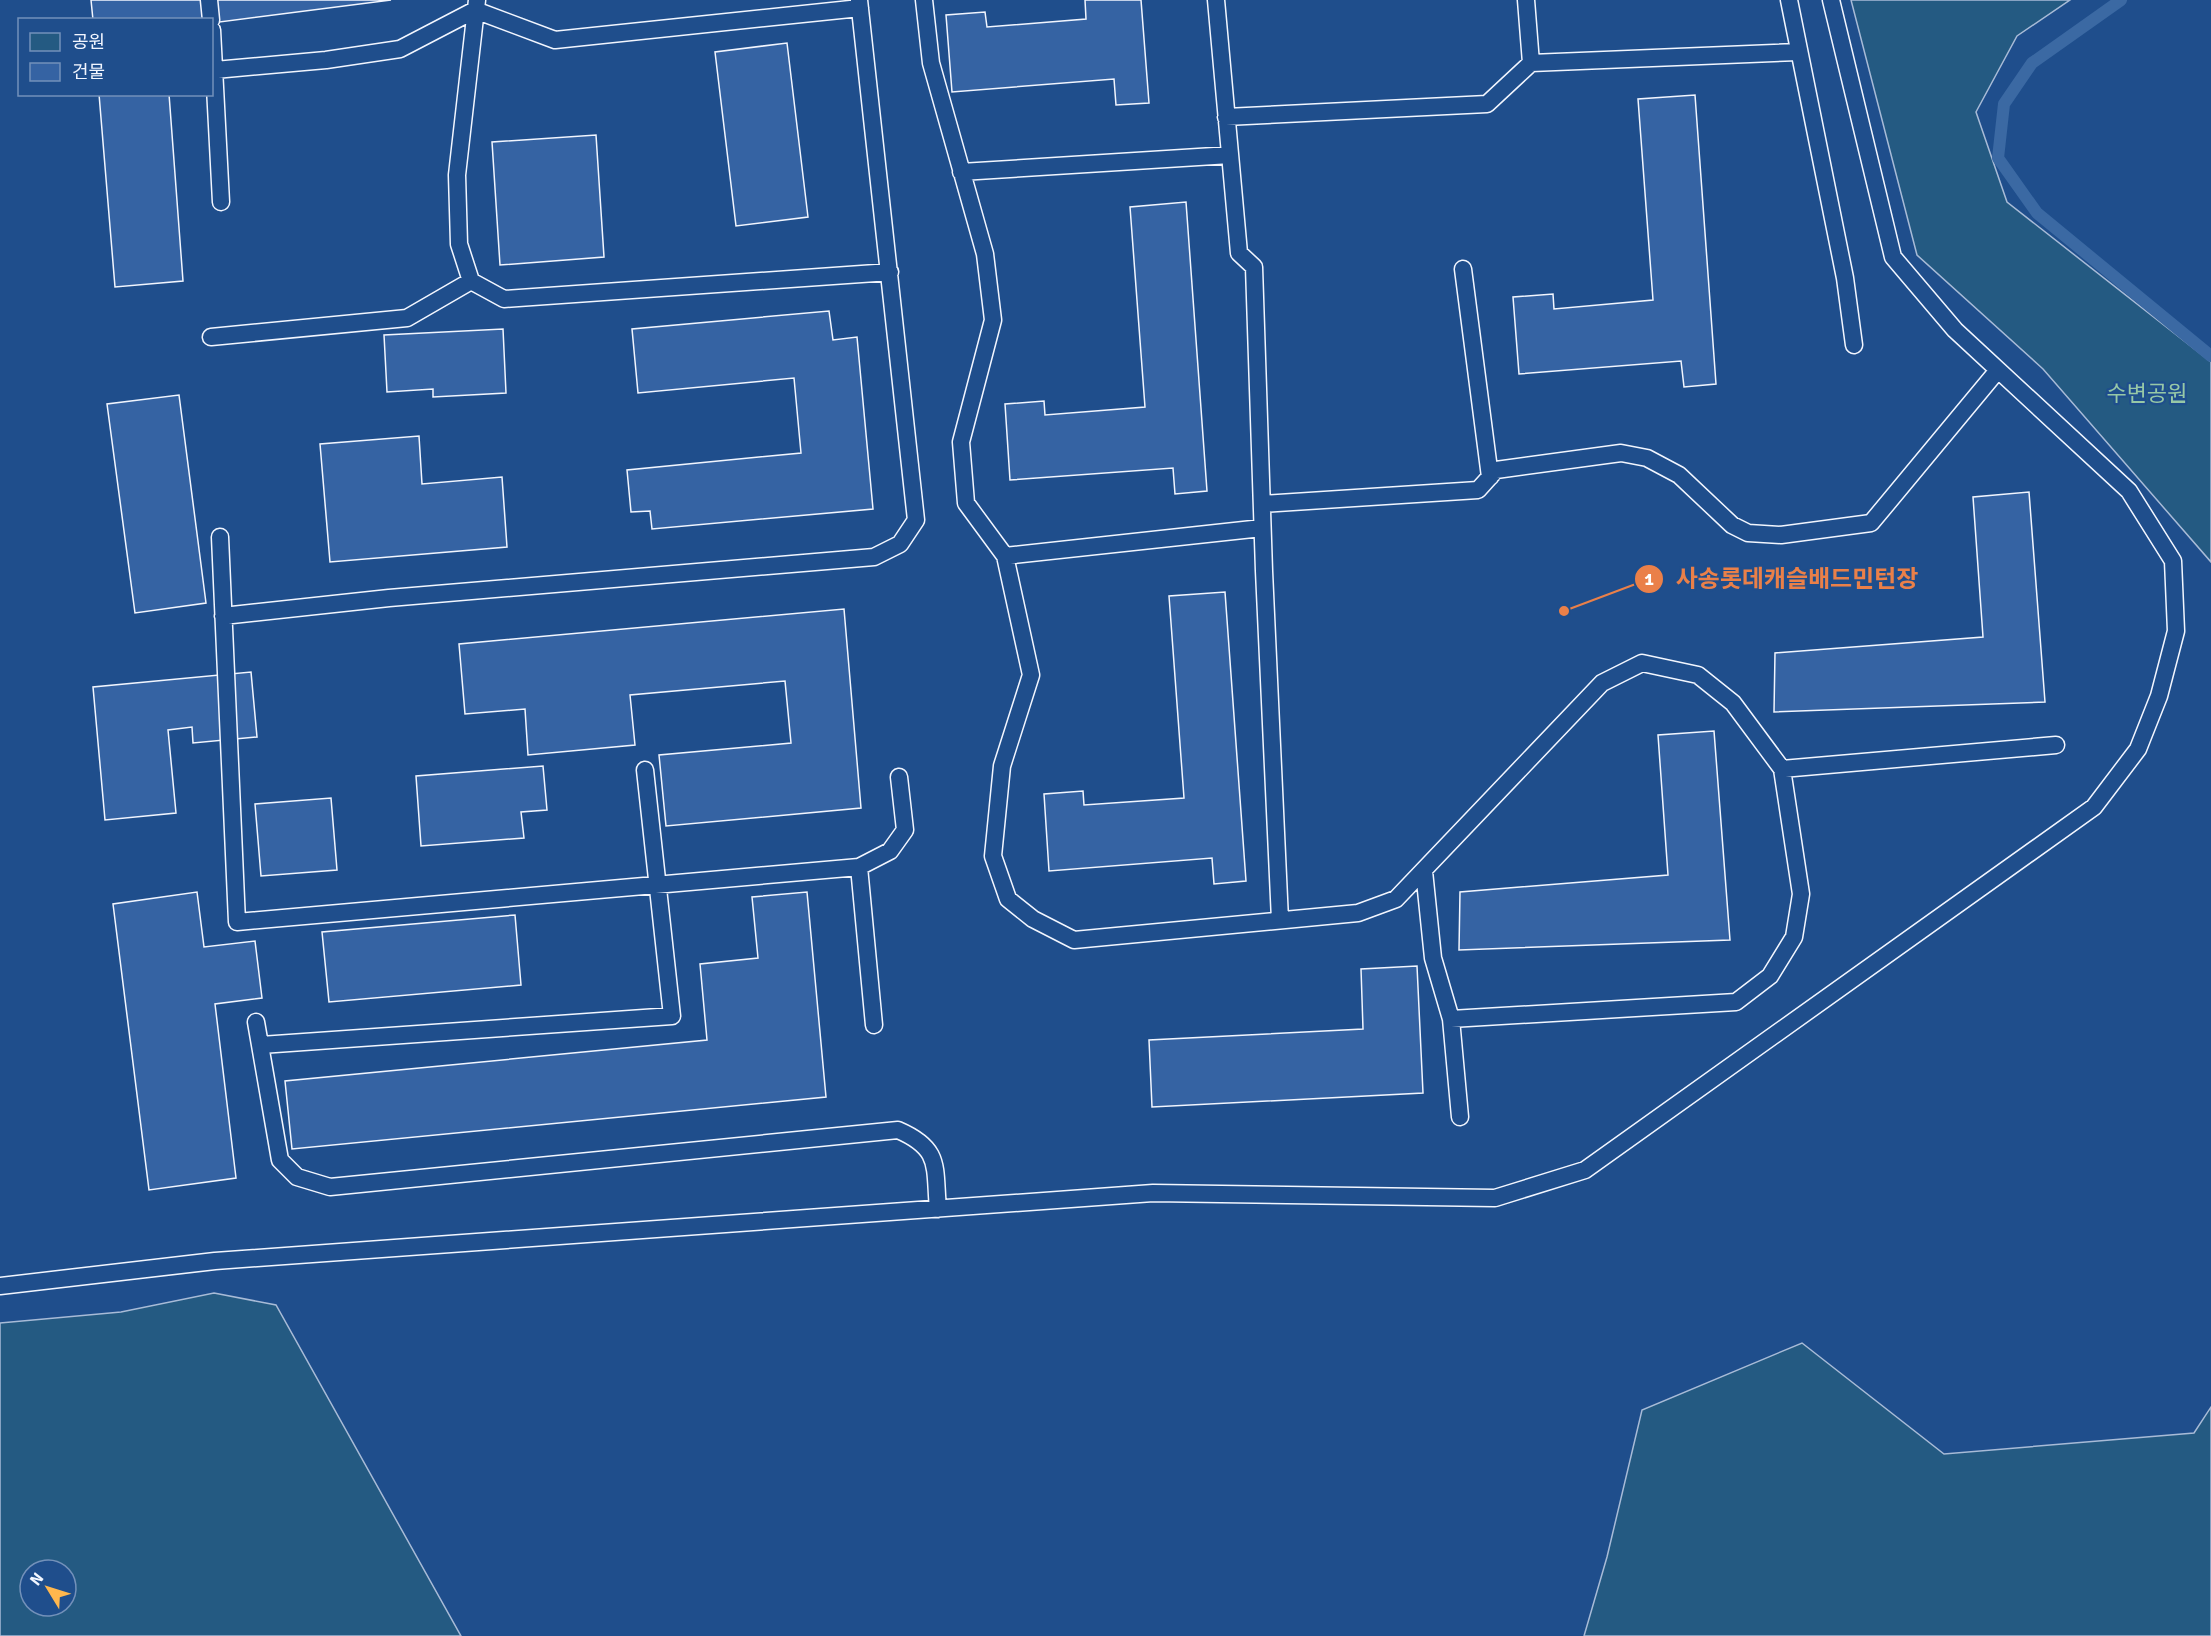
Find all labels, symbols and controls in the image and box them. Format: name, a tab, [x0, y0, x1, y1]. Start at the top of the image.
legend	[18, 18, 213, 96]
text: 공원	[72, 31, 105, 53]
text: 건물	[72, 61, 105, 83]
park label: 수변공원	[2107, 380, 2187, 407]
callout: 사송롯데캐슬배드민턴장	[1634, 558, 1931, 600]
text: 사송롯데캐슬배드민턴장	[1676, 564, 1918, 594]
text: 1	[1644, 568, 1654, 590]
north arrow	[18, 1558, 78, 1618]
text: N	[26, 1569, 48, 1590]

